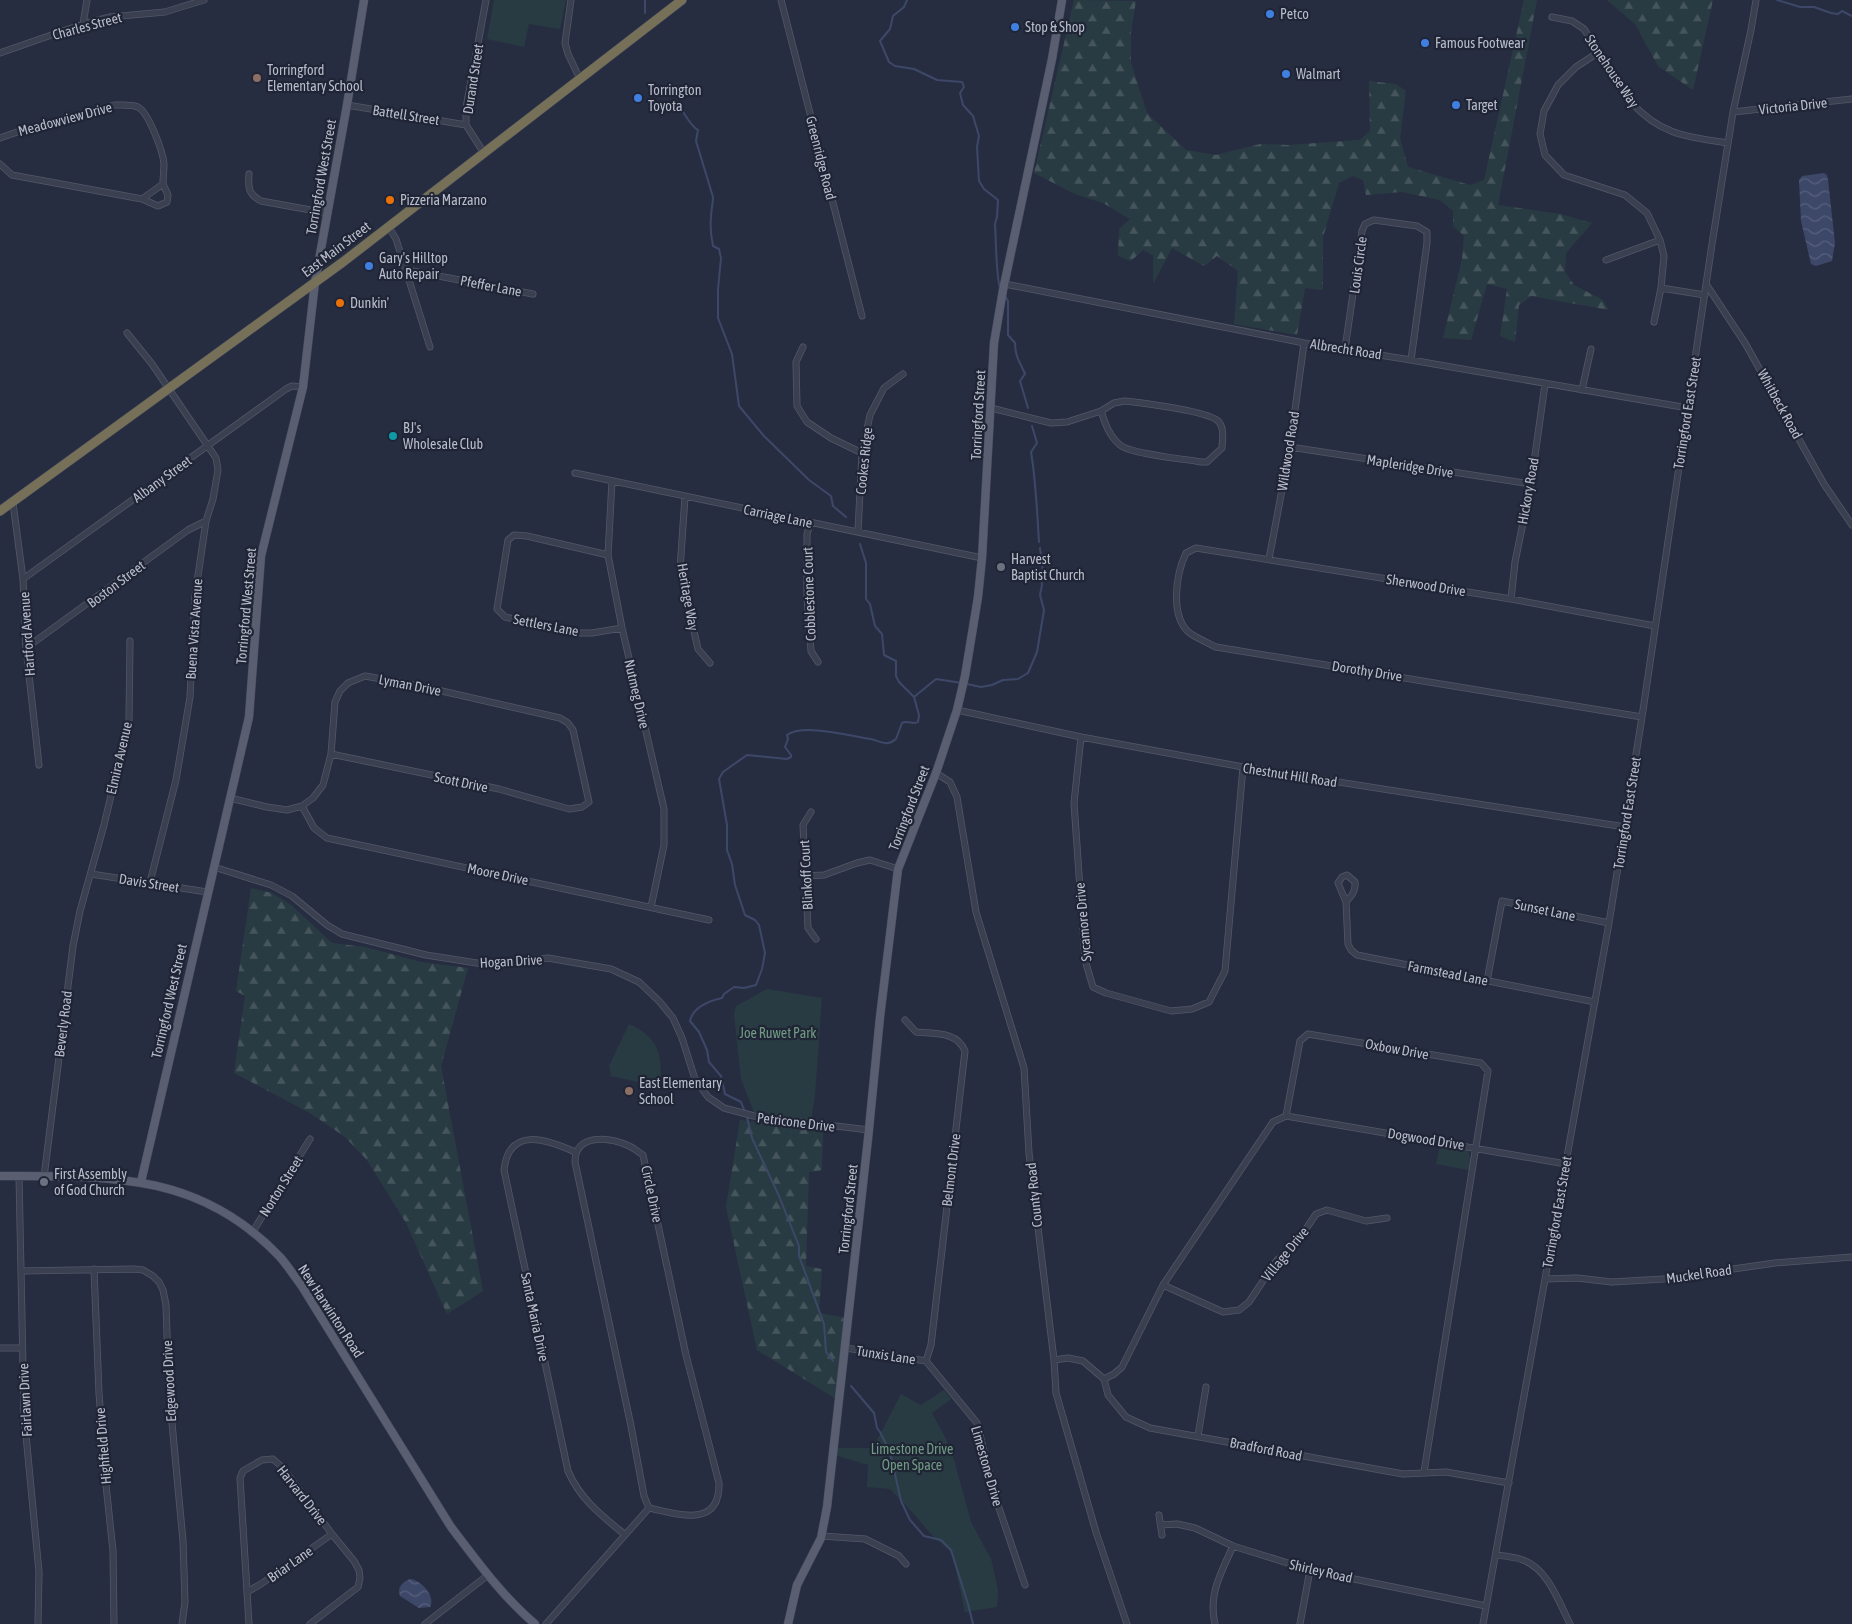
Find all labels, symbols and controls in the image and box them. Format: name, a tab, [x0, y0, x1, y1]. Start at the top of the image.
place label: Petco	[1280, 6, 1309, 22]
marker: Petco	[1264, 8, 1276, 20]
street label: Charles Street	[51, 9, 123, 43]
place label: Stop & Shop	[1025, 19, 1085, 35]
marker: Stop & Shop	[1009, 21, 1021, 33]
street label: Stonehouse Way	[1582, 31, 1642, 111]
place label: Famous Footwear	[1435, 35, 1526, 51]
marker: Famous Footwear	[1419, 37, 1431, 49]
street label: Durand Street	[460, 43, 486, 115]
place label: Torringford Elementary School	[267, 62, 363, 94]
place label: Walmart	[1296, 66, 1341, 82]
marker: Walmart	[1280, 68, 1292, 80]
marker: Torringford Elementary School	[251, 72, 263, 84]
place label: Torrington Toyota	[648, 82, 701, 114]
marker: Torrington Toyota	[632, 92, 644, 104]
street label: Victoria Drive	[1758, 94, 1828, 118]
place label: Target	[1466, 97, 1498, 113]
street label: Meadowview Drive	[16, 99, 114, 139]
marker: Target	[1450, 99, 1462, 111]
street label: Battell Street	[371, 102, 441, 128]
street label: Greenridge Road	[803, 114, 839, 202]
street label: Torringford West Street	[303, 118, 339, 236]
place label: Pizzeria Marzano	[400, 192, 487, 208]
marker: Pizzeria Marzano	[384, 194, 396, 206]
street label: East Main Street	[298, 218, 374, 280]
street label: Louis Circle	[1346, 235, 1370, 295]
place label: Gary's Hilltop Auto Repair	[379, 250, 448, 282]
marker: Gary's Hilltop Auto Repair	[363, 260, 375, 272]
street label: Pfeffer Lane	[459, 272, 523, 300]
place label: Dunkin'	[350, 295, 389, 311]
marker: Dunkin'	[334, 297, 346, 309]
street label: Albrecht Road	[1309, 335, 1383, 363]
street label: Torringford East Street	[1670, 356, 1704, 470]
street label: Whitbeck Road	[1754, 366, 1806, 442]
street label: Torringford Street	[968, 370, 988, 460]
street label: Wildwood Road	[1274, 410, 1302, 492]
place label: BJ's Wholesale Club	[403, 420, 484, 452]
street label: Cookes Ridge	[853, 427, 875, 495]
marker: BJ's Wholesale Club	[387, 430, 399, 442]
street label: Mapleridge Drive	[1365, 451, 1455, 481]
street label: Albany Street	[129, 452, 195, 506]
street label: Hickory Road	[1514, 456, 1542, 526]
street label: Carriage Lane	[742, 501, 814, 531]
street label: Torringford West Street	[233, 547, 259, 665]
street label: Cobblestone Court	[799, 547, 819, 641]
place label: Harvest Baptist Church	[1011, 551, 1085, 583]
street label: Boston Street	[84, 557, 148, 611]
marker: Harvest Baptist Church	[995, 561, 1007, 573]
street label: Heritage Way	[674, 562, 702, 632]
street label: Sherwood Drive	[1385, 571, 1467, 599]
street label: Buena Vista Avenue	[182, 578, 206, 680]
street label: Hartford Avenue	[16, 591, 38, 677]
street label: Settlers Lane	[512, 611, 580, 639]
street label: Nutmeg Drive	[621, 658, 653, 730]
street label: Dorothy Drive	[1331, 658, 1403, 684]
street label: Lyman Drive	[377, 671, 443, 699]
street label: Elmira Avenue	[103, 720, 135, 796]
street label: Torringford East Street	[1610, 756, 1644, 870]
street label: Chestnut Hill Road	[1242, 760, 1338, 790]
street label: Torringford Street	[885, 763, 933, 853]
street label: Scott Drive	[433, 768, 489, 796]
street label: Blinkoff Court	[796, 840, 816, 910]
street label: Moore Drive	[466, 860, 530, 888]
street label: Davis Street	[118, 870, 180, 896]
street label: Sycamore Drive	[1072, 882, 1094, 962]
street label: Sunset Lane	[1513, 896, 1577, 924]
street label: Torringford West Street	[148, 942, 190, 1060]
street label: Hogan Drive	[479, 951, 543, 971]
street label: Farmstead Lane	[1407, 957, 1489, 989]
street label: Beverly Road	[51, 990, 75, 1058]
park label: Joe Ruwet Park	[740, 1025, 817, 1041]
street label: Oxbow Drive	[1364, 1036, 1430, 1062]
place label: East Elementary School	[639, 1075, 722, 1107]
marker: East Elementary School	[623, 1085, 635, 1097]
street label: Petricone Drive	[756, 1109, 836, 1135]
street label: Dogwood Drive	[1386, 1125, 1466, 1153]
street label: Belmont Drive	[939, 1133, 963, 1207]
street label: Norton Street	[256, 1153, 306, 1219]
street label: Torringford East Street	[1539, 1155, 1575, 1269]
street label: County Road	[1023, 1162, 1045, 1228]
street label: Torringford Street	[835, 1163, 861, 1255]
street label: Circle Drive	[638, 1164, 666, 1224]
place label: First Assembly of God Church	[54, 1166, 127, 1198]
marker: First Assembly of God Church	[38, 1176, 50, 1188]
street label: Village Drive	[1258, 1224, 1312, 1284]
street label: New Harwinton Road	[295, 1261, 367, 1361]
street label: Muckel Road	[1665, 1261, 1733, 1287]
street label: Santa Maria Drive	[518, 1271, 552, 1363]
street label: Edgewood Drive	[159, 1340, 179, 1422]
street label: Tunxis Lane	[855, 1342, 917, 1368]
street label: Fairlawn Drive	[15, 1363, 35, 1437]
street label: Highfield Drive	[92, 1407, 114, 1485]
street label: Limestone Drive	[968, 1424, 1006, 1508]
street label: Bradford Road	[1228, 1434, 1304, 1464]
park label: Limestone Drive Open Space	[871, 1441, 953, 1473]
street label: Harvard Drive	[274, 1462, 330, 1528]
street label: Briar Lane	[264, 1543, 316, 1585]
street label: Shirley Road	[1288, 1556, 1354, 1586]

